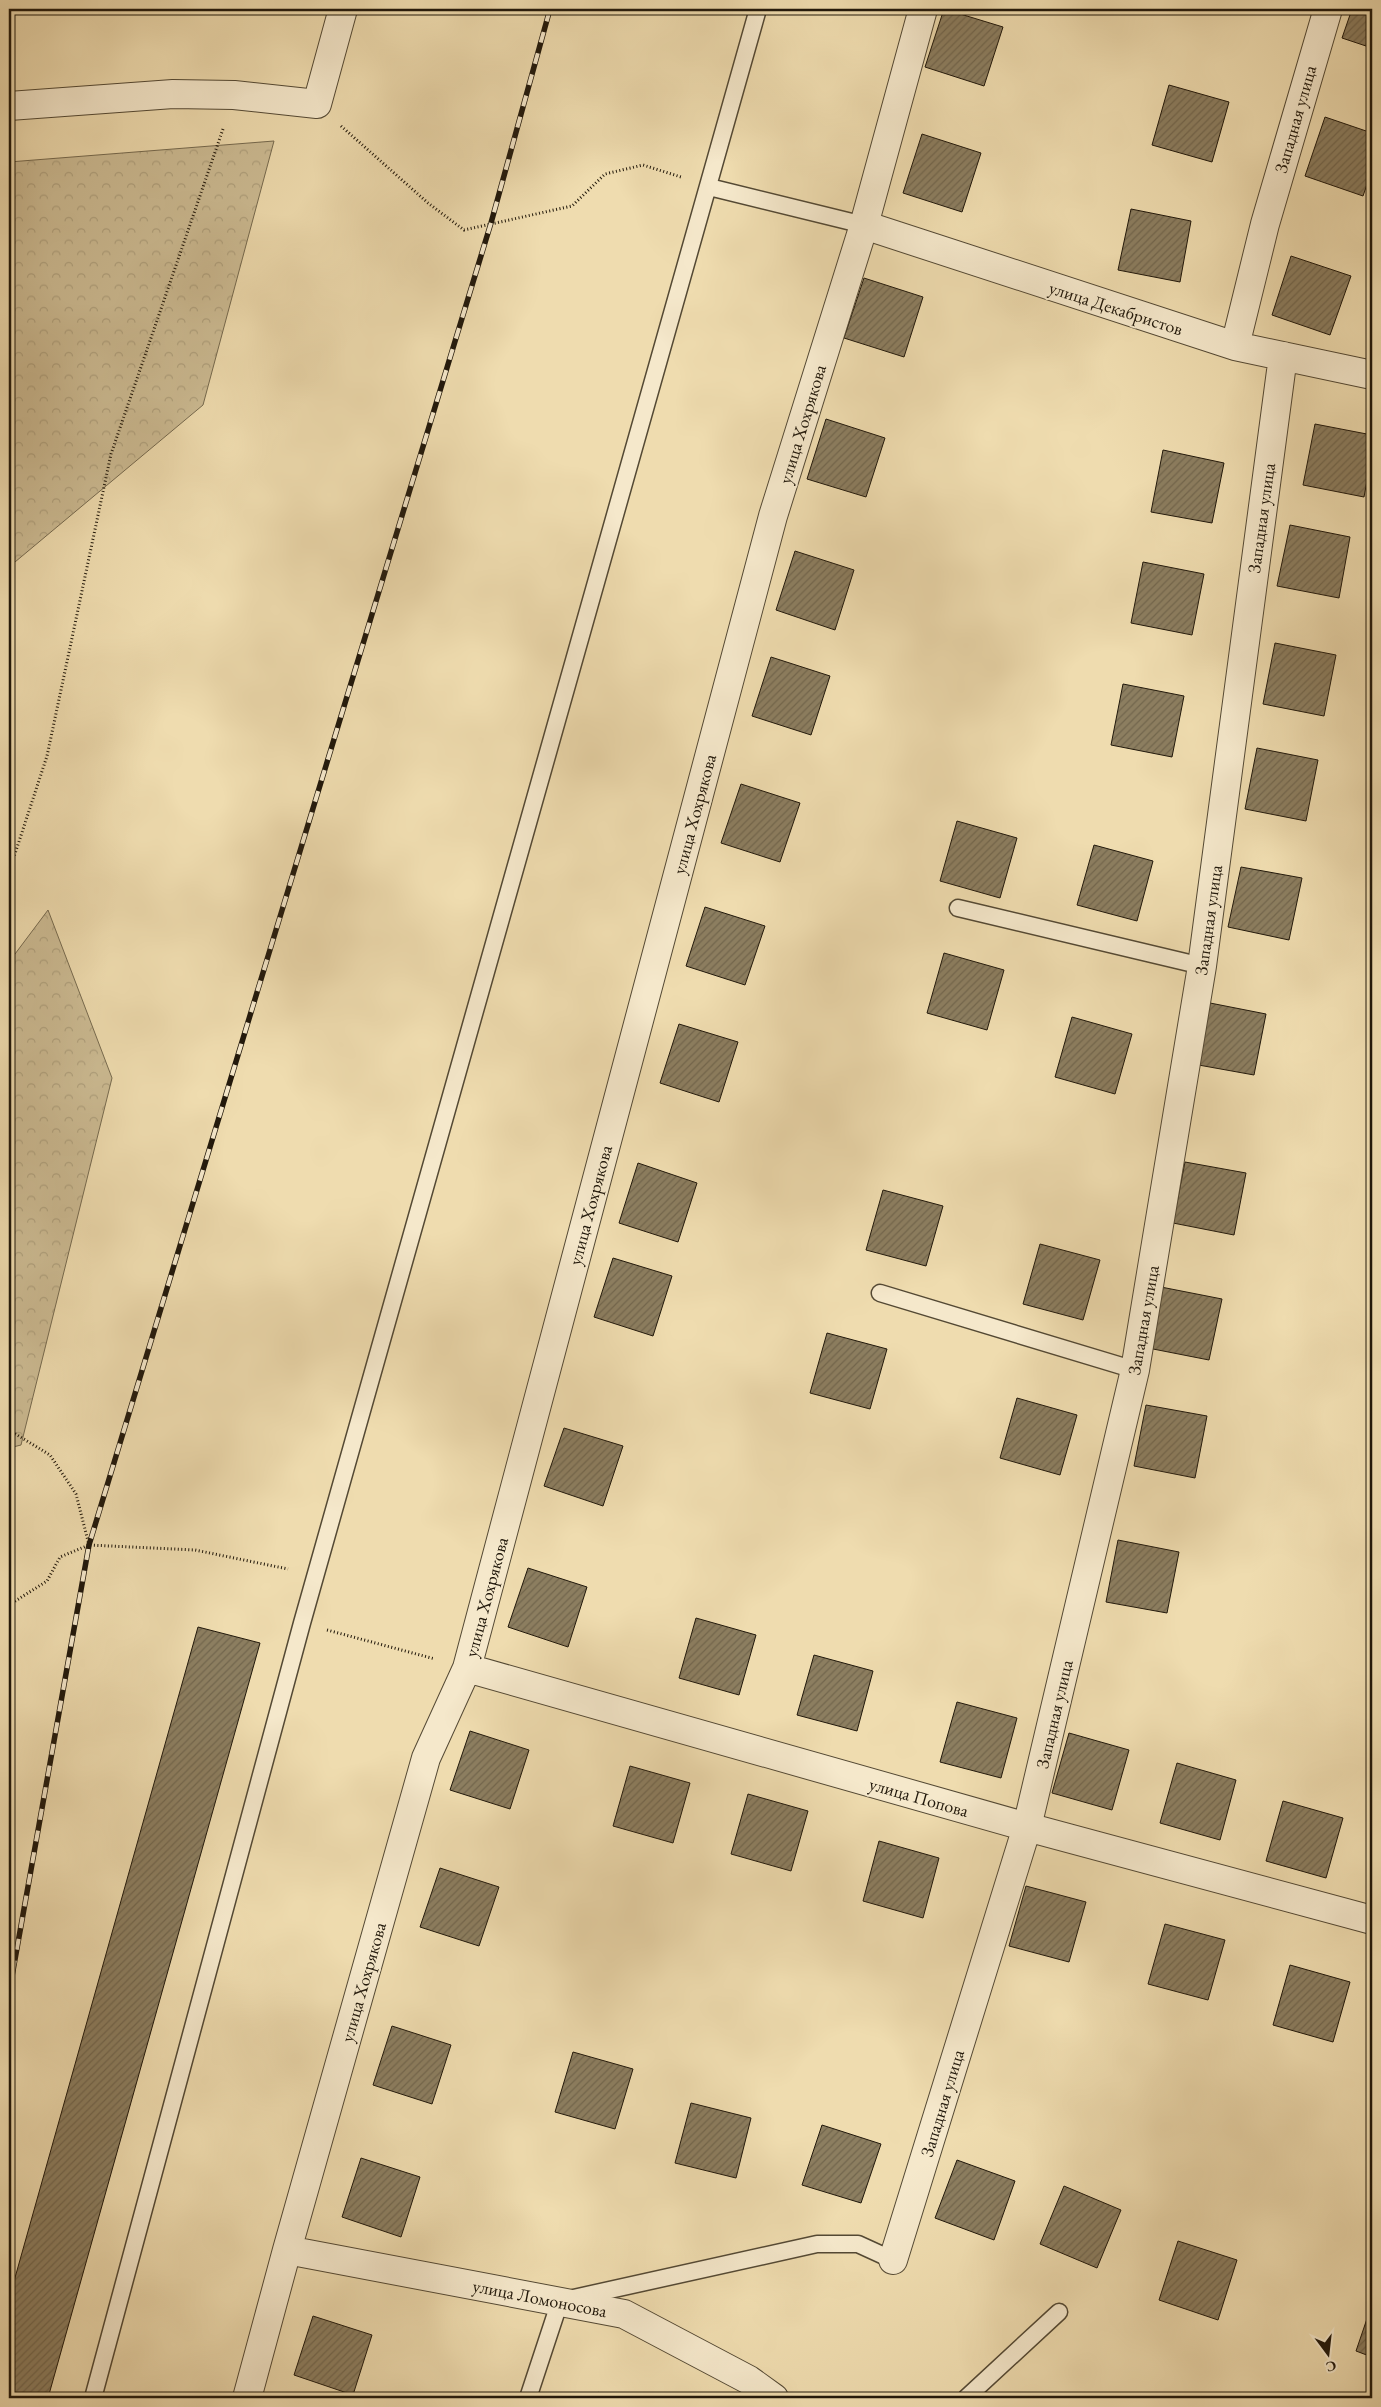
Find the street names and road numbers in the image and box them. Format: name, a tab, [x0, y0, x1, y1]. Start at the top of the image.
street label: Западная улица	[1269, 62, 1322, 176]
street label: улица Декабристов	[1046, 276, 1186, 341]
street label: улица Хохрякова	[773, 361, 831, 486]
street label: Западная улица	[1242, 461, 1280, 575]
street label: улица Хохрякова	[667, 751, 721, 877]
street label: Западная улица	[1189, 863, 1227, 977]
street label: улица Хохрякова	[563, 1142, 617, 1268]
street label: Западная улица	[1122, 1263, 1164, 1377]
street label: улица Хохрякова	[459, 1534, 513, 1660]
street label: Западная улица	[1030, 1657, 1078, 1771]
street label: улица Попова	[867, 1772, 972, 1822]
street label: улица Хохрякова	[335, 1919, 391, 2045]
street label: Западная улица	[915, 2046, 969, 2159]
street label: улица Ломоносова	[471, 2274, 610, 2322]

